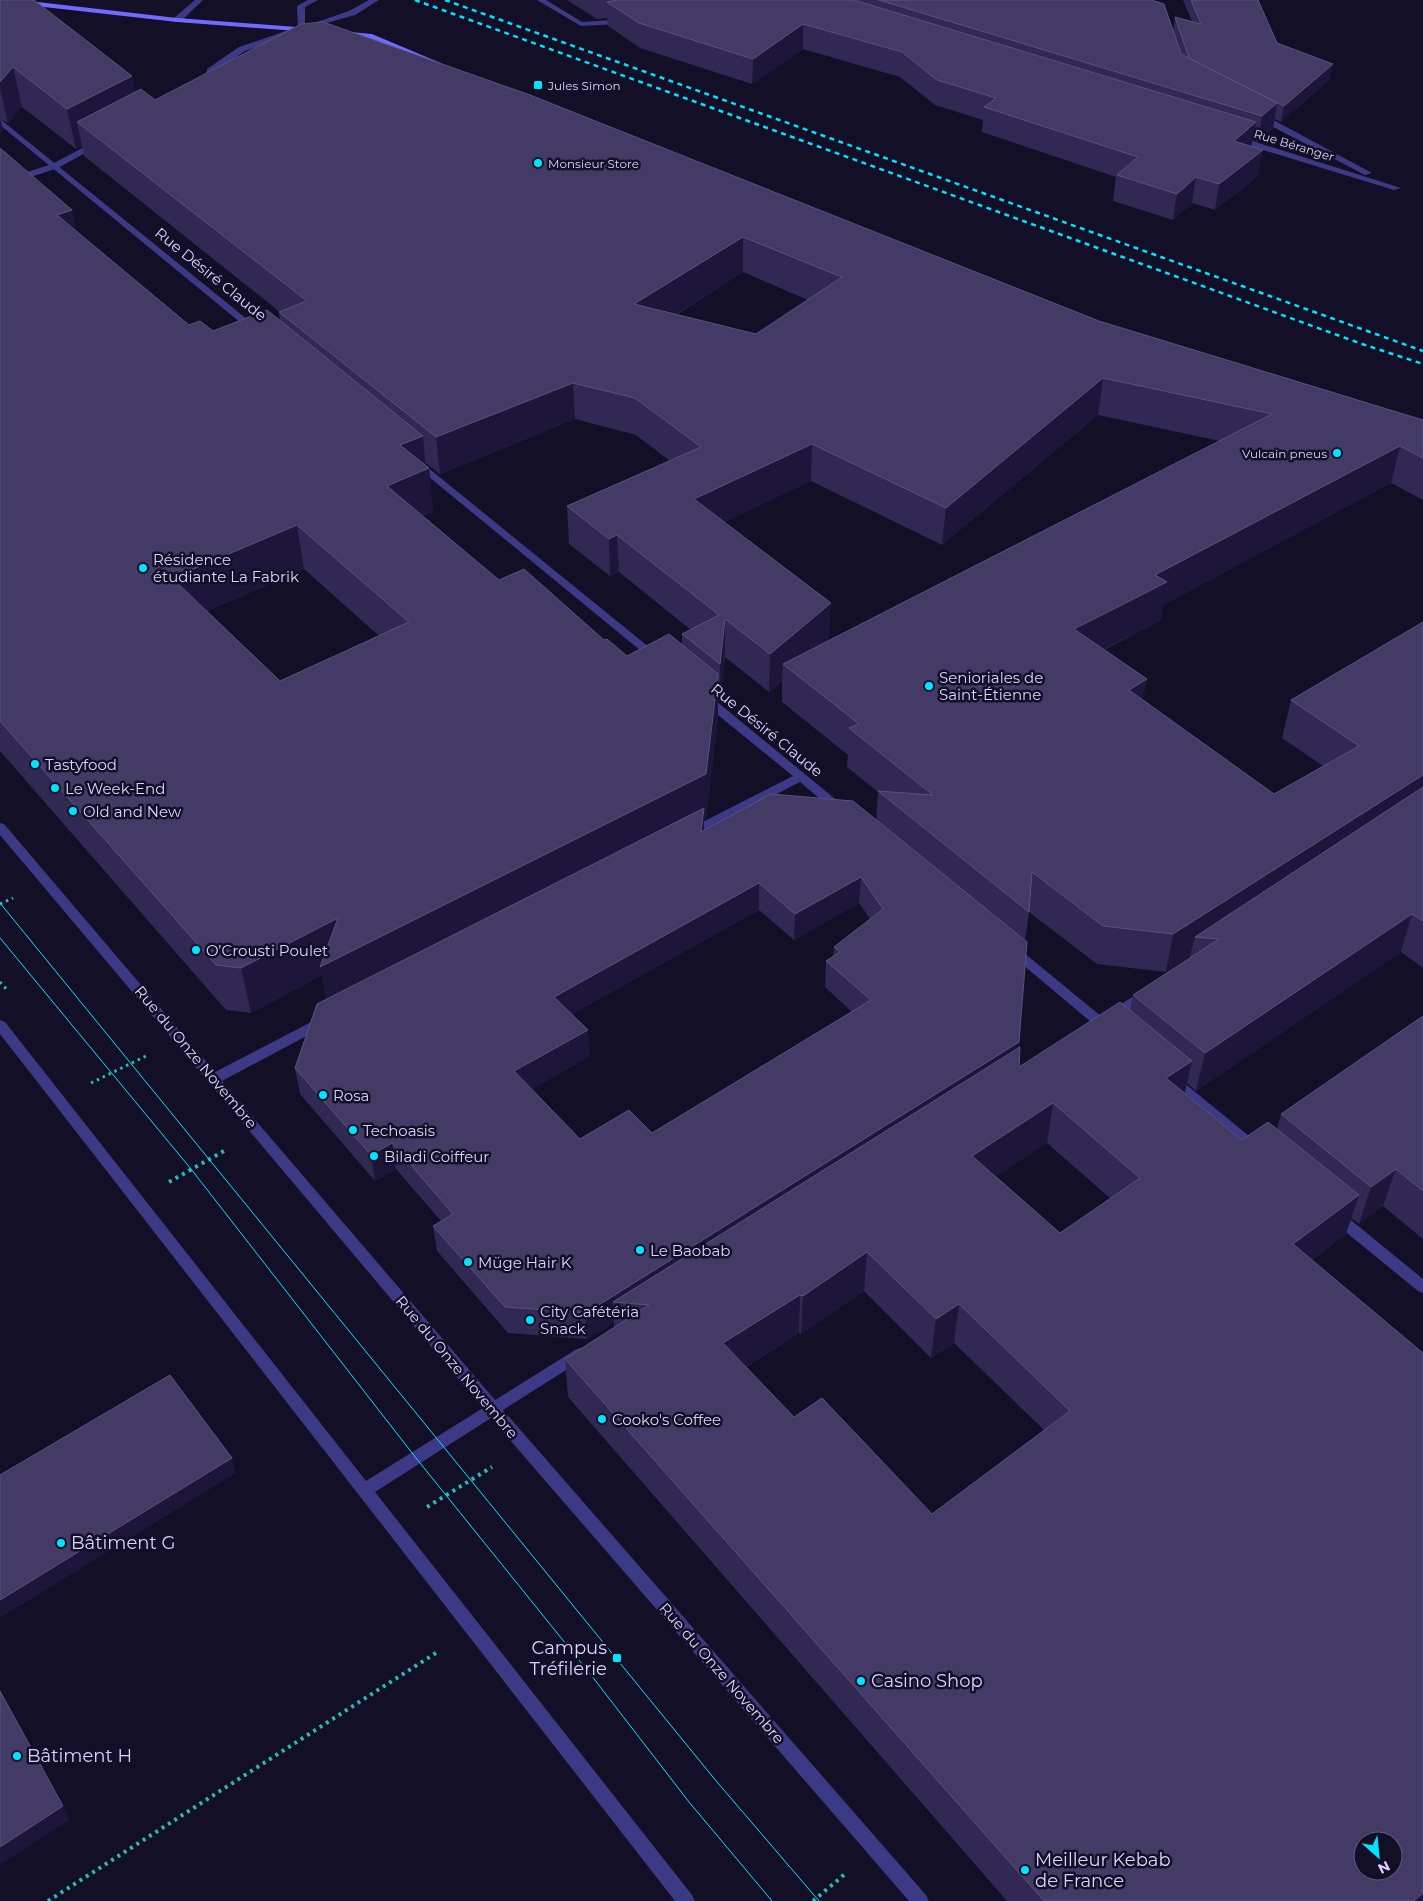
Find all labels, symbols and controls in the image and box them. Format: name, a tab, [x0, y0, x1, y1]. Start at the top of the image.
place label: Jules Simon	[547, 78, 621, 93]
marker: Jules Simon	[532, 79, 544, 91]
street label: Rue Béranger	[1252, 126, 1336, 164]
place label: Monsieur Store	[548, 156, 639, 171]
marker: Monsieur Store	[532, 157, 544, 169]
street label: Rue Désiré Claude	[151, 223, 271, 325]
place label: Vulcain pneus	[1242, 446, 1327, 461]
marker: Vulcain pneus	[1331, 447, 1343, 459]
place label: Résidence étudiante La Fabrik	[153, 550, 299, 586]
marker: Résidence étudiante La Fabrik	[137, 562, 149, 574]
place label: Senioriales de Saint-Étienne	[939, 668, 1043, 704]
street label: Rue Désiré Claude	[707, 679, 827, 781]
marker: Senioriales de Saint-Étienne	[923, 680, 935, 692]
place label: Tastyfood	[45, 755, 117, 774]
marker: Tastyfood	[29, 758, 41, 770]
place label: Le Week-End	[65, 779, 165, 798]
marker: Le Week-End	[49, 782, 61, 794]
place label: Old and New	[83, 802, 182, 821]
marker: Old and New	[67, 805, 79, 817]
place label: O’Crousti Poulet	[206, 941, 328, 960]
marker: O’Crousti Poulet	[190, 944, 202, 956]
street label: Rue du Onze Novembre	[131, 982, 261, 1132]
place label: Rosa	[333, 1086, 369, 1105]
marker: Rosa	[317, 1089, 329, 1101]
place label: Techoasis	[363, 1121, 435, 1140]
marker: Techoasis	[347, 1124, 359, 1136]
place label: Biladi Coiffeur	[384, 1147, 489, 1166]
marker: Biladi Coiffeur	[368, 1150, 380, 1162]
place label: Le Baobab	[650, 1241, 730, 1260]
marker: Le Baobab	[634, 1244, 646, 1256]
place label: Müge Hair K	[478, 1253, 572, 1272]
marker: Müge Hair K	[462, 1256, 474, 1268]
street label: Rue du Onze Novembre	[392, 1292, 522, 1442]
place label: City Cafétéria Snack	[540, 1302, 639, 1338]
marker: City Cafétéria Snack	[524, 1314, 536, 1326]
place label: Cooko's Coffee	[612, 1410, 721, 1429]
marker: Cooko's Coffee	[596, 1413, 608, 1425]
place label: Bâtiment G	[71, 1532, 175, 1554]
marker: Bâtiment G	[55, 1537, 67, 1549]
street label: Rue du Onze Novembre	[656, 1599, 788, 1747]
place label: Campus Tréfilerie	[530, 1637, 607, 1680]
marker: Campus Tréfilerie	[611, 1652, 623, 1664]
place label: Casino Shop	[871, 1670, 983, 1692]
marker: Casino Shop	[855, 1675, 867, 1687]
place label: Bâtiment H	[27, 1745, 132, 1767]
marker: Bâtiment H	[11, 1750, 23, 1762]
north arrow	[1353, 1831, 1403, 1881]
place label: Meilleur Kebab de France	[1035, 1849, 1171, 1892]
text: N	[1375, 1857, 1393, 1878]
marker: Meilleur Kebab de France	[1019, 1864, 1031, 1876]

